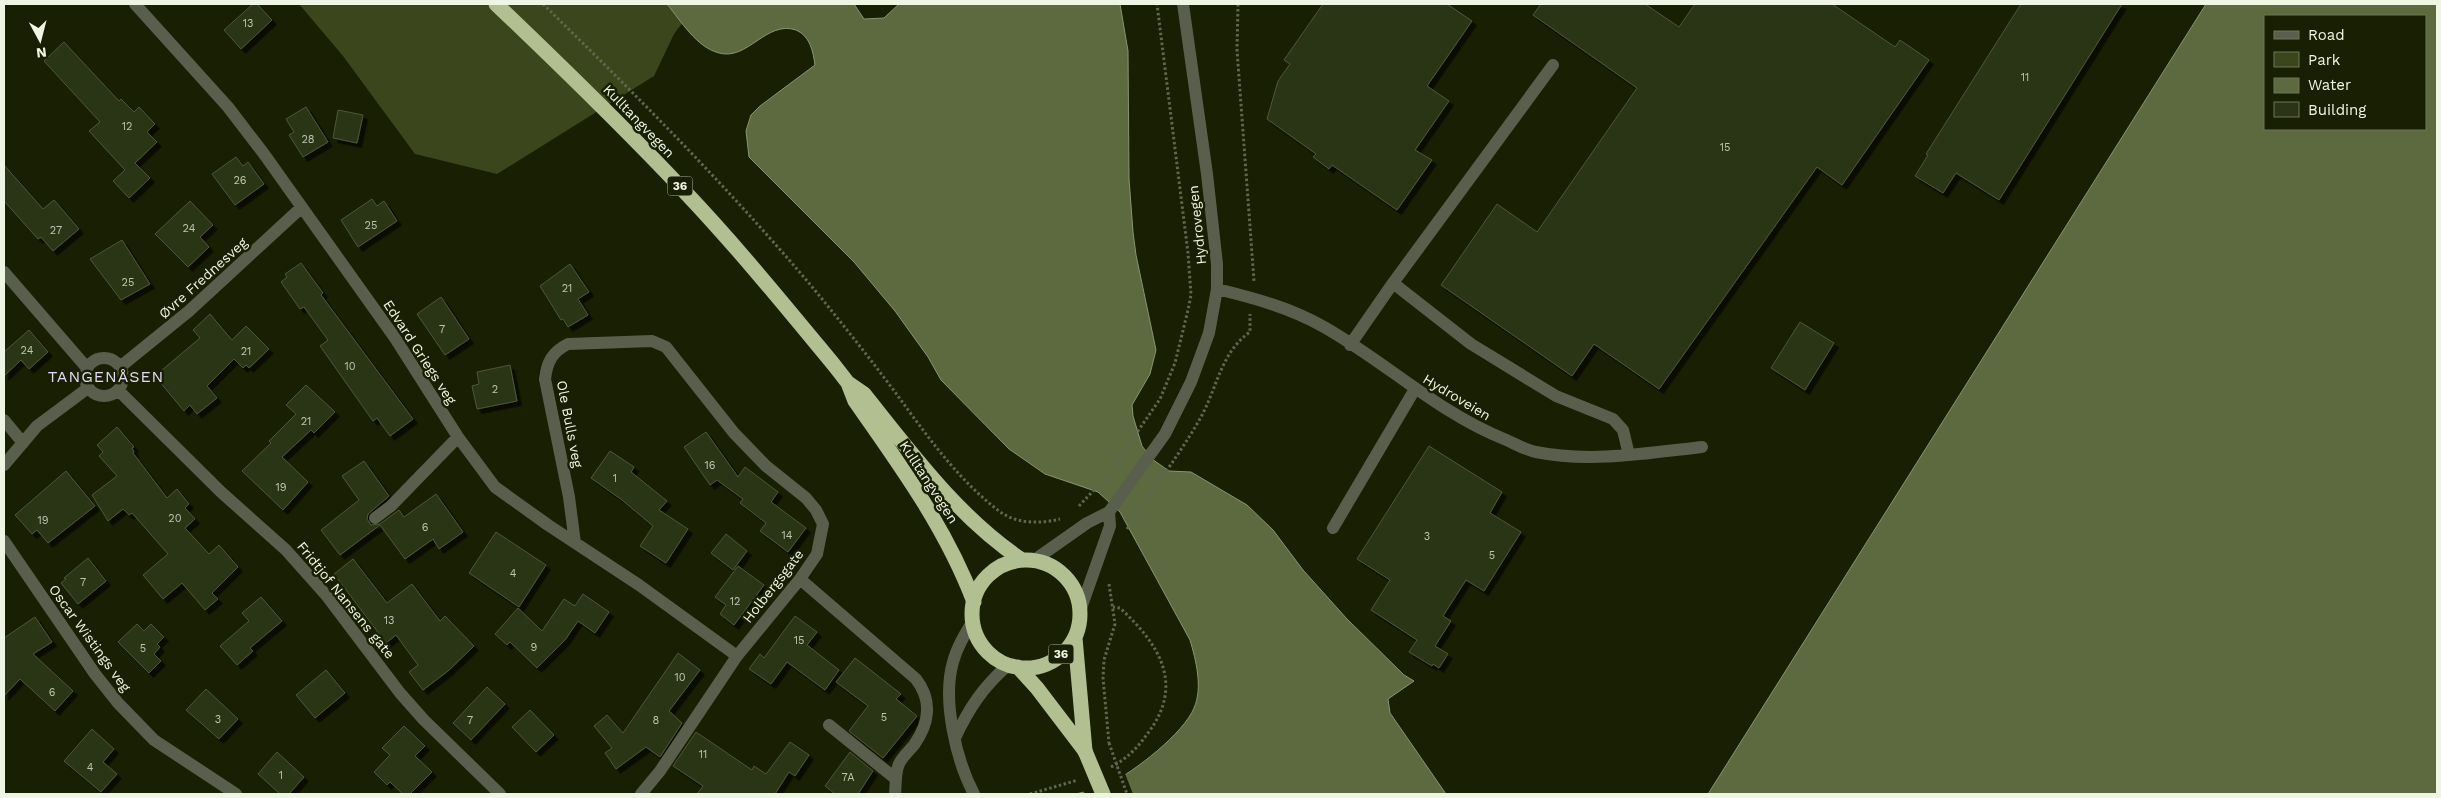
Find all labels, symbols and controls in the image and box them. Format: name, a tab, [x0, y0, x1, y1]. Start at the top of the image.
north arrow	[15, 15, 65, 65]
legend	[2264, 15, 2426, 130]
house number: 13	[243, 17, 253, 30]
text: Road	[2308, 26, 2345, 44]
text: N	[35, 44, 48, 61]
text: Park	[2308, 51, 2341, 69]
house number: 11	[2021, 71, 2029, 84]
text: Water	[2308, 76, 2351, 94]
street label: Kulltangvegen	[600, 81, 678, 161]
text: Building	[2308, 101, 2366, 119]
house number: 12	[122, 120, 132, 133]
house number: 28	[301, 133, 315, 146]
house number: 15	[1720, 141, 1730, 154]
house number: 26	[233, 174, 247, 187]
road number: 36	[668, 177, 692, 196]
street label: Hydrovegen	[1185, 185, 1209, 265]
house number: 25	[365, 219, 377, 232]
house number: 24	[183, 222, 196, 235]
house number: 27	[50, 224, 62, 237]
street label: Øvre Frednesveg	[156, 234, 251, 322]
house number: 25	[122, 276, 134, 289]
house number: 21	[562, 282, 572, 295]
street label: Edvard Griegs veg	[380, 297, 460, 408]
house number: 7	[439, 323, 445, 336]
house number: 24	[21, 344, 34, 357]
house number: 21	[241, 345, 251, 358]
house number: 10	[344, 360, 356, 373]
district label: TANGENÅSEN	[48, 367, 164, 386]
street label: Hydroveien	[1420, 371, 1494, 423]
street label: Ole Bulls veg	[554, 379, 586, 470]
house number: 2	[492, 383, 498, 396]
house number: 21	[301, 415, 311, 428]
street label: Kulltangvegen	[896, 438, 962, 526]
house number: 16	[705, 459, 716, 472]
house number: 1	[613, 472, 617, 485]
house number: 19	[275, 481, 287, 494]
house number: 20	[168, 512, 182, 525]
house number: 19	[37, 514, 49, 527]
house number: 6	[422, 521, 429, 534]
house number: 14	[781, 529, 793, 542]
house number: 3	[1424, 530, 1430, 543]
street label: Fridtjof Nansens gate	[294, 538, 398, 662]
street label: Holbergsgate	[739, 546, 807, 626]
house number: 5	[1489, 549, 1495, 562]
house number: 4	[510, 567, 517, 580]
house number: 7	[80, 576, 86, 589]
street label: Oscar Wistings veg	[46, 581, 135, 695]
house number: 12	[730, 595, 740, 608]
house number: 13	[384, 614, 394, 627]
house number: 15	[794, 634, 804, 647]
house number: 9	[531, 641, 538, 654]
house number: 5	[140, 642, 146, 655]
road number: 36	[1048, 644, 1074, 664]
house number: 10	[674, 671, 686, 684]
house number: 6	[49, 686, 56, 699]
house number: 5	[881, 711, 887, 724]
house number: 3	[215, 713, 221, 726]
house number: 7	[467, 714, 473, 727]
house number: 8	[653, 714, 660, 727]
house number: 11	[699, 748, 707, 761]
house number: 4	[87, 761, 94, 774]
house number: 1	[279, 769, 283, 782]
house number: 7A	[842, 771, 854, 784]

